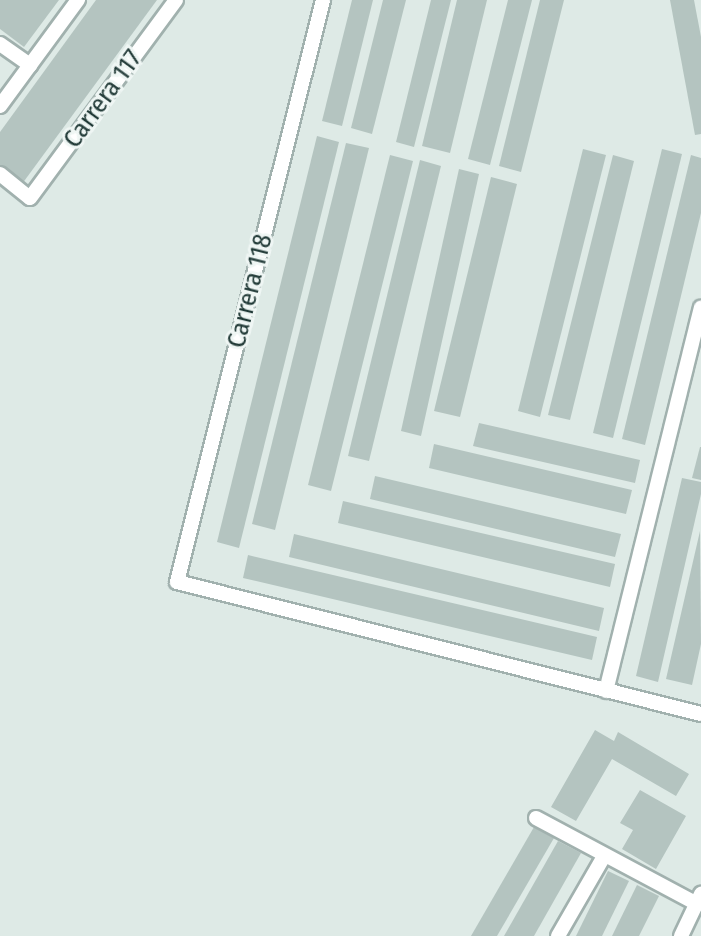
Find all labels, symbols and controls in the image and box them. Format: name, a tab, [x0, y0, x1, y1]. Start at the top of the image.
street label: Carrera 117	[57, 44, 149, 154]
street label: Carrera 118	[221, 231, 279, 351]

